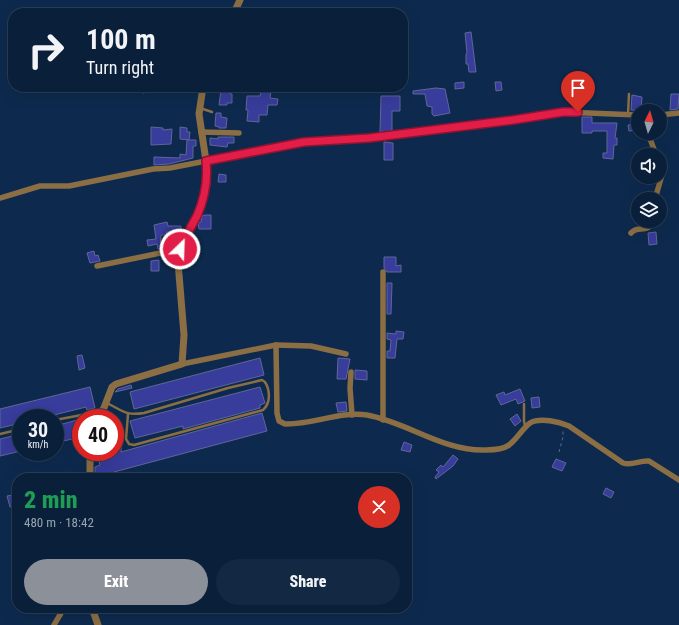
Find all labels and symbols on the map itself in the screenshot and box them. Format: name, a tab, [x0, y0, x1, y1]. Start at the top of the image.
pin	[561, 71, 595, 112]
north arrow	[631, 104, 667, 140]
position arrow	[159, 228, 201, 270]
speed limit sign: 40	[72, 409, 124, 461]

